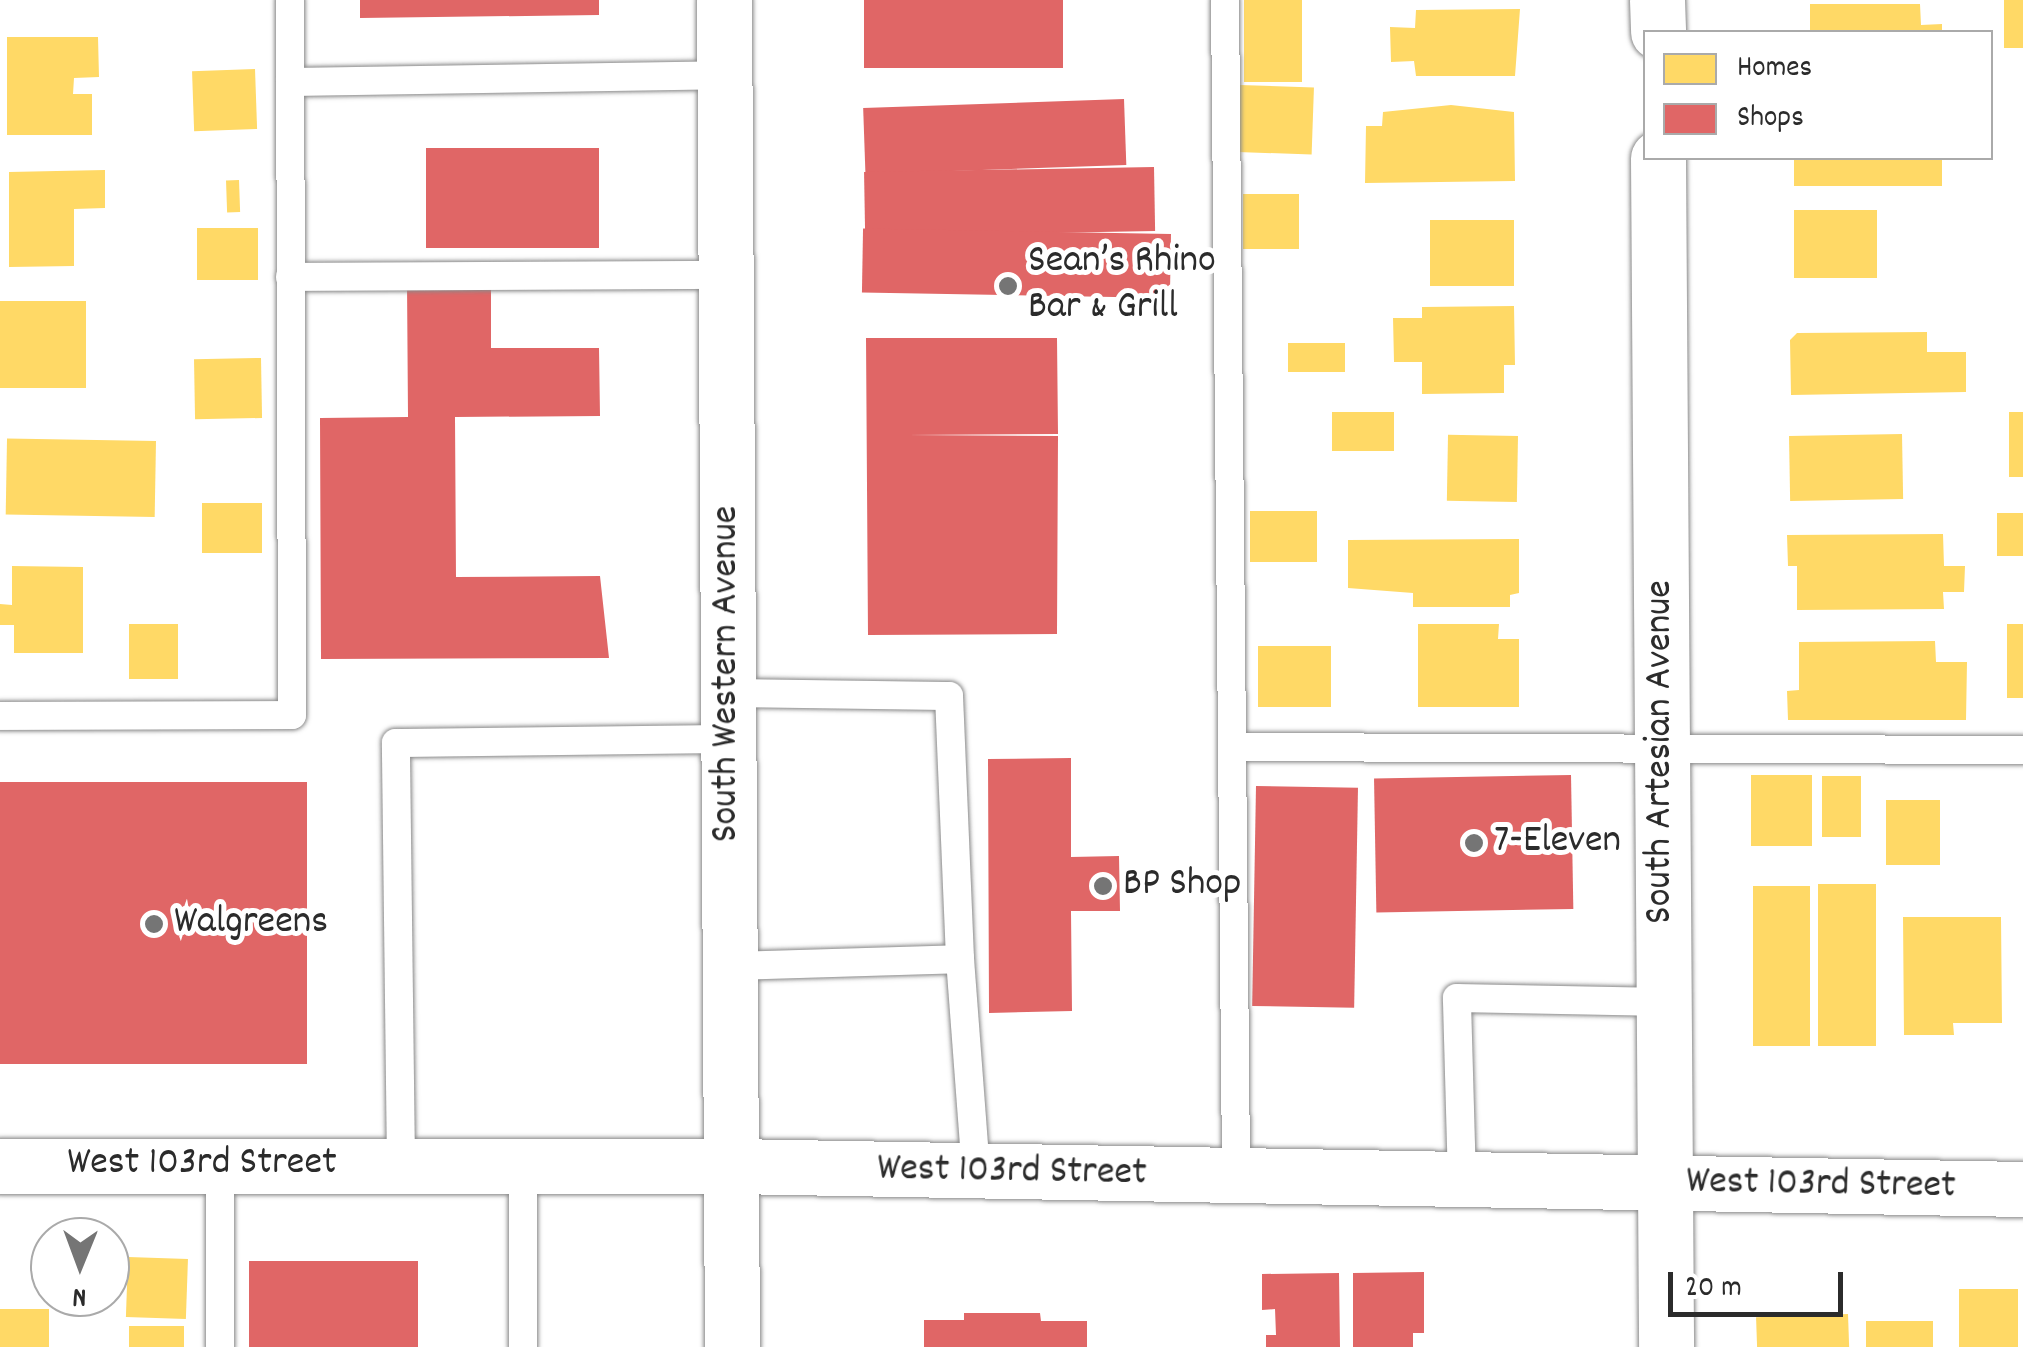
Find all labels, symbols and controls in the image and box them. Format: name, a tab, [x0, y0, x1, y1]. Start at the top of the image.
legend	[1643, 30, 1993, 160]
text: Homes	[1737, 48, 1812, 91]
text: Shops	[1737, 98, 1804, 141]
place label: Sean’s Rhino Bar & Grill	[1028, 239, 1216, 333]
marker: Sean’s Rhino Bar & Grill	[997, 275, 1019, 297]
street label: South Western Avenue	[704, 506, 752, 842]
street label: South Artesian Avenue	[1638, 580, 1686, 924]
place label: 7-Eleven	[1494, 819, 1621, 867]
marker: 7-Eleven	[1463, 832, 1485, 854]
place label: BP Shop	[1123, 862, 1241, 910]
marker: BP Shop	[1092, 875, 1114, 897]
place label: Walgreens	[174, 900, 328, 948]
marker: Walgreens	[143, 913, 165, 935]
street label: West 103rd Street	[67, 1141, 337, 1189]
street label: West 103rd Street	[877, 1147, 1147, 1199]
street label: West 103rd Street	[1686, 1160, 1956, 1212]
north arrow	[30, 1217, 130, 1317]
scale bar	[1673, 1252, 1848, 1314]
text: 20 m	[1685, 1268, 1742, 1311]
text: N	[72, 1275, 87, 1315]

